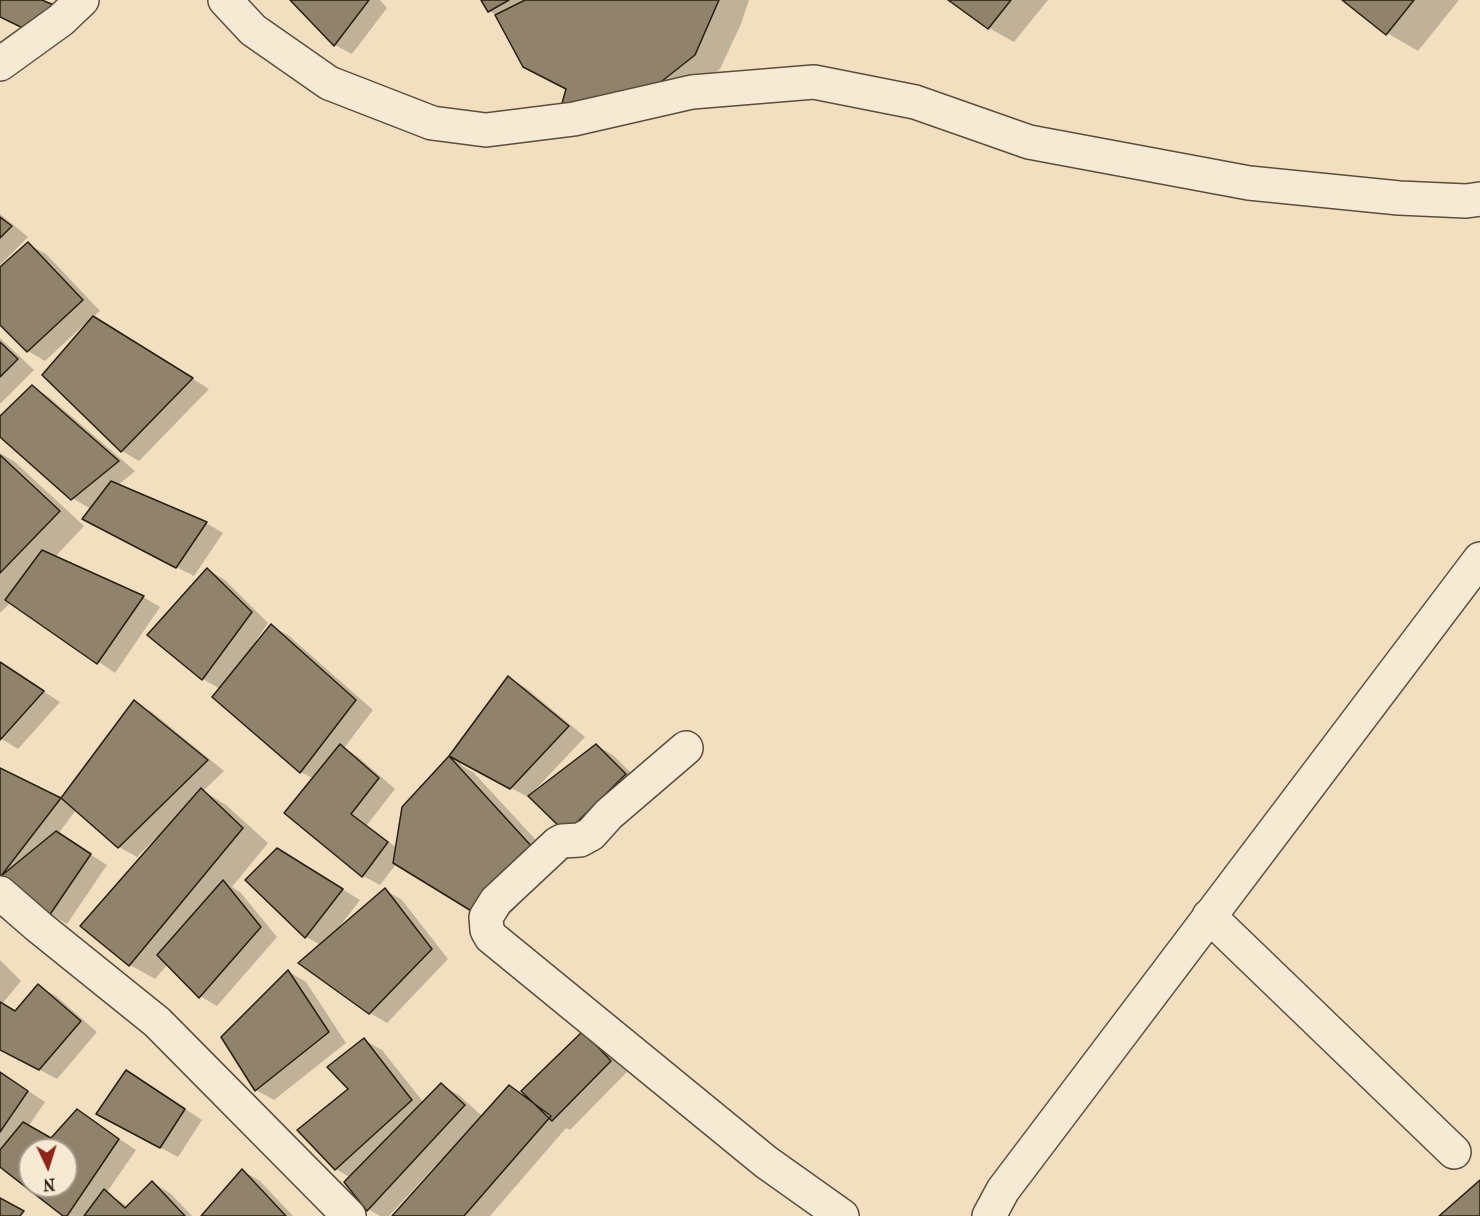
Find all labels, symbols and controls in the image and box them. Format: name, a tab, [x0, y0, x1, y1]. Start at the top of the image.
north arrow	[18, 1138, 78, 1198]
text: N	[42, 1175, 56, 1194]

